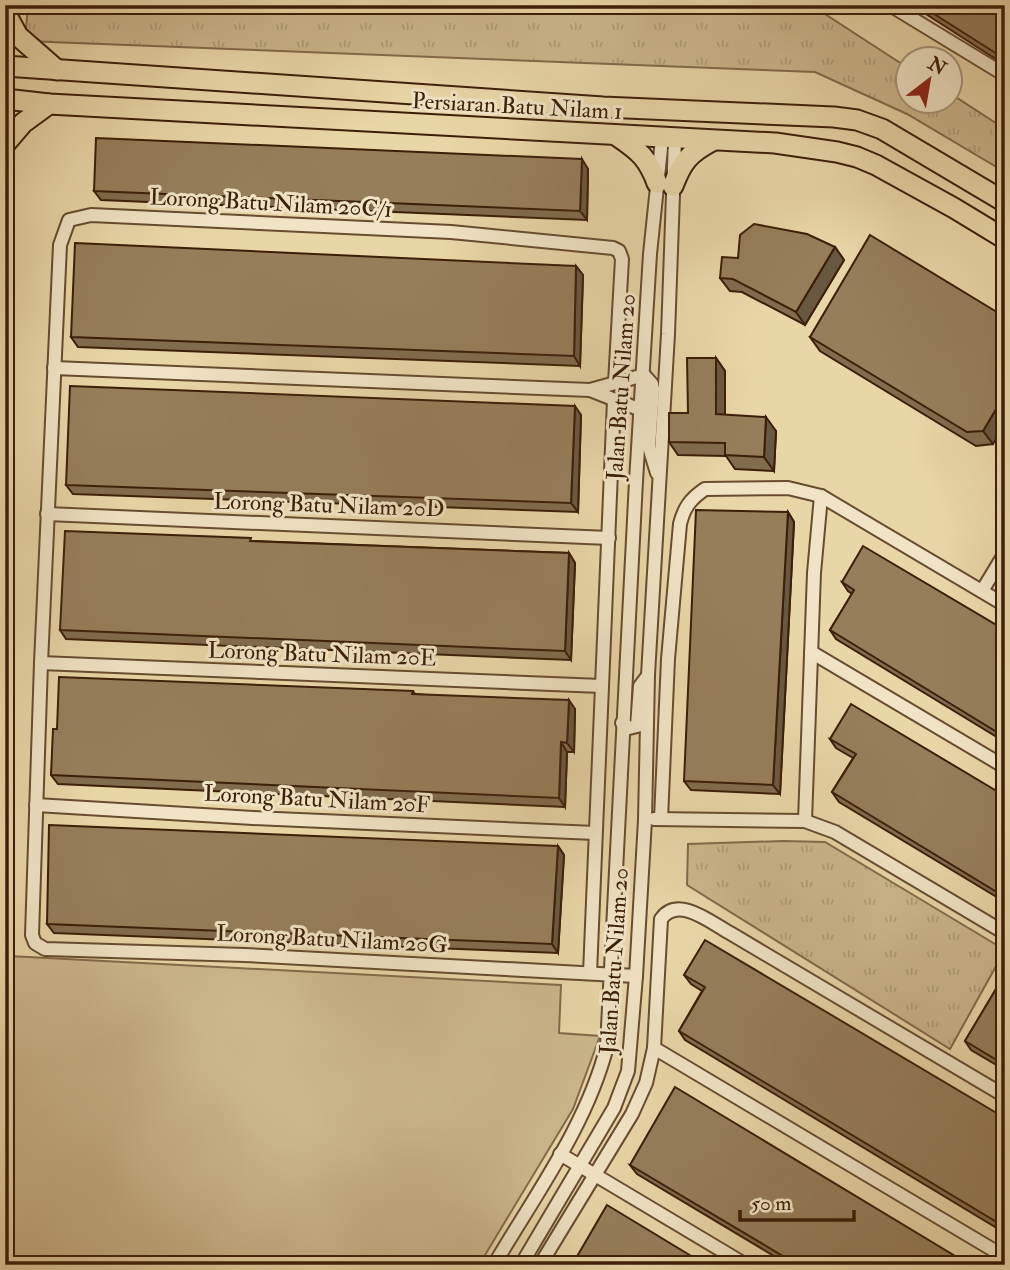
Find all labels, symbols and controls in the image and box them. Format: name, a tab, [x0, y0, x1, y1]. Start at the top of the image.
north arrow	[894, 46, 964, 116]
text: N	[923, 51, 952, 81]
street label: Persiaran Batu Nilam 1	[411, 86, 623, 126]
street label: Lorong Batu Nilam 20C/1	[149, 182, 393, 224]
street label: Jalan Batu Nilam 20	[600, 293, 642, 482]
street label: Lorong Batu Nilam 20D	[213, 486, 445, 524]
street label: Lorong Batu Nilam 20E	[207, 636, 437, 672]
street label: Lorong Batu Nilam 20F	[203, 779, 431, 819]
street label: Jalan Batu Nilam 20	[593, 867, 635, 1056]
street label: Lorong Batu Nilam 20G	[216, 918, 448, 960]
scale bar	[740, 1179, 854, 1223]
text: 50 m	[751, 1190, 792, 1217]

